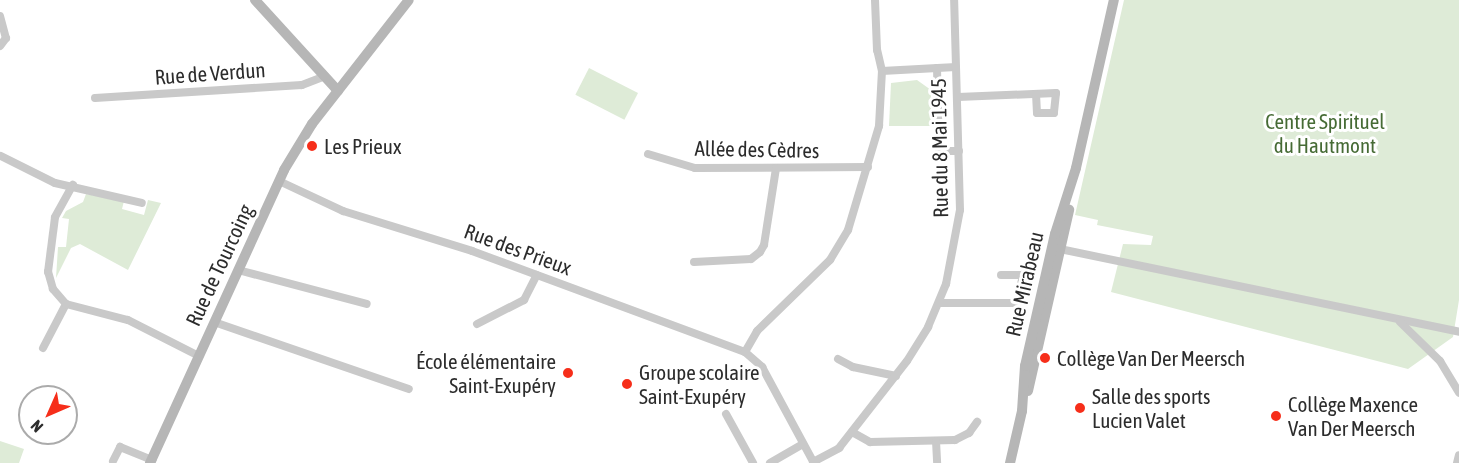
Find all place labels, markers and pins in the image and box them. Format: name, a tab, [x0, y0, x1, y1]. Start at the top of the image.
place label: Les Prieux	[324, 133, 401, 159]
marker: Les Prieux	[305, 139, 319, 153]
place label: Collège Van Der Meersch	[1057, 345, 1245, 371]
place label: École élémentaire Saint-Exupéry	[416, 348, 556, 398]
marker: Collège Van Der Meersch	[1038, 351, 1052, 365]
place label: Groupe scolaire Saint-Exupéry	[639, 359, 760, 409]
marker: École élémentaire Saint-Exupéry	[561, 366, 575, 380]
marker: Groupe scolaire Saint-Exupéry	[620, 377, 634, 391]
place label: Salle des sports Lucien Valet	[1092, 383, 1210, 433]
place label: Collège Maxence Van Der Meersch	[1288, 391, 1418, 441]
marker: Salle des sports Lucien Valet	[1073, 401, 1087, 415]
marker: Collège Maxence Van Der Meersch	[1269, 409, 1283, 423]

